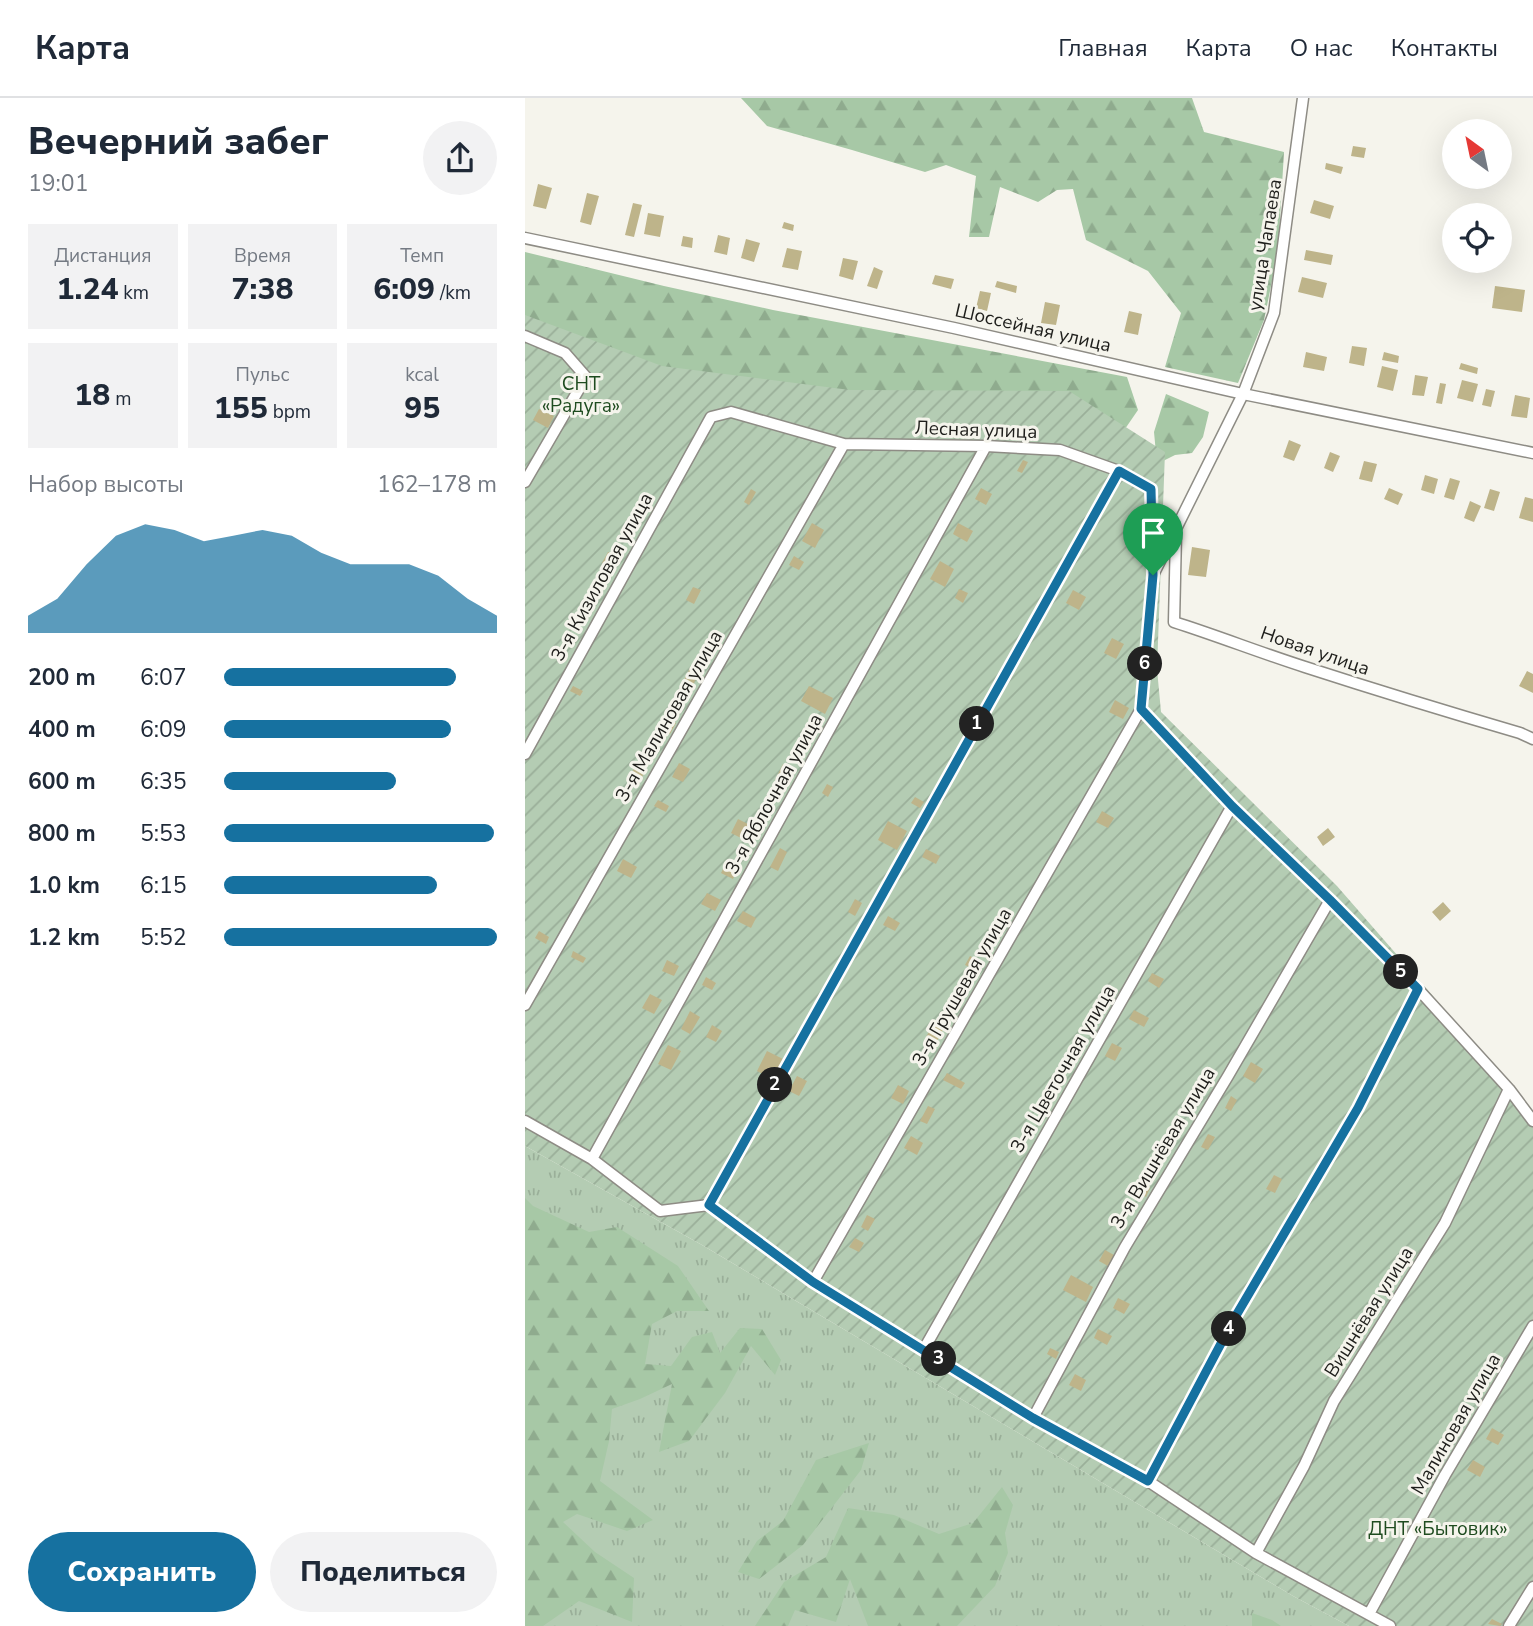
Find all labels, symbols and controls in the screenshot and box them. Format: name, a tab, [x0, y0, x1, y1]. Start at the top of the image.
text: Карта	[35, 26, 130, 71]
text: Главная	[1058, 32, 1148, 64]
text: Карта	[1186, 32, 1252, 64]
text: О нас	[1290, 32, 1353, 64]
text: Контакты	[1391, 32, 1498, 64]
text: Вечерний забег	[28, 116, 329, 167]
north arrow	[1442, 119, 1512, 189]
map controls	[1442, 119, 1512, 273]
button: share	[423, 121, 497, 195]
text: 19:01	[28, 168, 88, 199]
street label: улица Чапаева	[1242, 177, 1288, 313]
button: locate	[1442, 203, 1512, 273]
text: Дистанция	[54, 243, 152, 269]
text: Время	[234, 243, 291, 269]
text: Темп	[400, 243, 444, 269]
text: 1.24	[57, 269, 118, 310]
text: 7:38	[232, 269, 293, 310]
text: 6:09	[373, 269, 435, 310]
text: km	[118, 280, 149, 306]
text: /km	[435, 280, 471, 306]
street label: Шоссейная улица	[952, 297, 1114, 359]
text: Пульс	[236, 362, 289, 388]
text: kcal	[405, 362, 439, 388]
park label: СНТ «Радуга»	[542, 371, 620, 419]
text: 18	[74, 375, 110, 416]
text: m	[110, 386, 131, 412]
text: 155	[214, 388, 268, 429]
text: 95	[404, 388, 440, 429]
text: bpm	[268, 399, 311, 425]
street label: Лесная улица	[914, 415, 1038, 445]
text: Набор высоты	[28, 469, 184, 500]
text: 162–178 m	[377, 469, 497, 500]
street label: 3-я Кизиловая улица	[545, 488, 659, 666]
pin	[1123, 503, 1183, 575]
icon: arrive	[1134, 514, 1172, 552]
street label: Новая улица	[1257, 620, 1373, 682]
street label: 3-я Малиновая улица	[609, 626, 729, 806]
pin: 6	[1127, 646, 1163, 682]
text: 6	[1139, 650, 1150, 676]
text: 200 m	[28, 662, 96, 693]
text: 6:07	[140, 662, 187, 693]
pin: 1	[959, 706, 995, 742]
street label: 3-я Яблочная улица	[719, 709, 829, 879]
text: 1	[971, 710, 982, 736]
text: 400 m	[28, 714, 96, 745]
text: 6:09	[140, 714, 187, 745]
text: 600 m	[28, 766, 96, 797]
text: 6:35	[140, 766, 187, 797]
text: 800 m	[28, 818, 96, 849]
text: 5:53	[140, 818, 187, 849]
text: 1.0 km	[28, 870, 100, 901]
text: 6:15	[140, 870, 187, 901]
street label: 3-я Грушевая улица	[906, 903, 1018, 1071]
text: 1.2 km	[28, 922, 100, 953]
text: 5:52	[140, 922, 187, 953]
pin: 5	[1383, 954, 1419, 990]
text: 5	[1395, 958, 1406, 984]
street label: 3-я Цветочная улица	[1004, 980, 1122, 1158]
street label: 3-я Вишнёвая улица	[1104, 1062, 1222, 1234]
pin: 2	[757, 1068, 793, 1102]
text: 2	[769, 1071, 780, 1097]
street label: Вишнёвая улица	[1318, 1242, 1420, 1382]
pin: 4	[1211, 1312, 1247, 1346]
text: 4	[1223, 1315, 1234, 1341]
pin: 3	[921, 1342, 957, 1376]
text: 3	[933, 1345, 944, 1371]
street label: Малиновая улица	[1405, 1349, 1507, 1499]
park label: ДНТ «Бытовик»	[1368, 1516, 1508, 1542]
button: Сохранить	[28, 1532, 256, 1612]
button: Поделиться	[270, 1532, 497, 1612]

